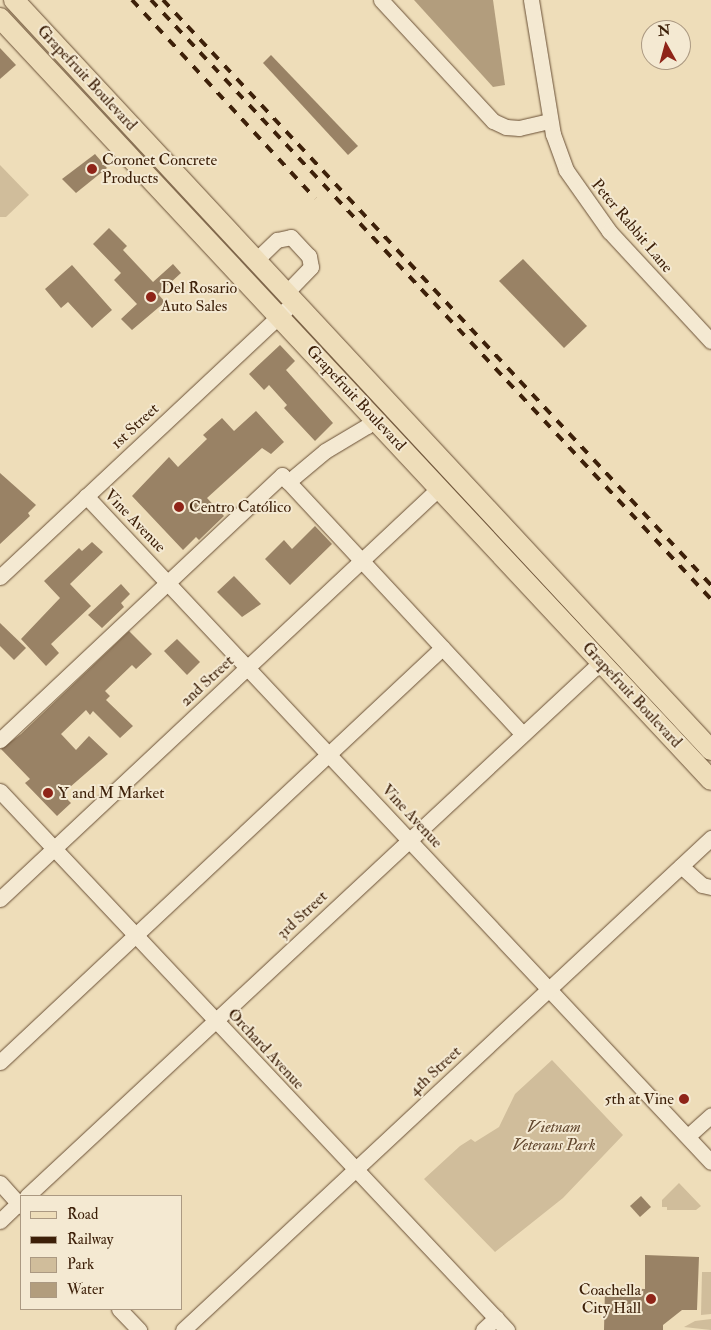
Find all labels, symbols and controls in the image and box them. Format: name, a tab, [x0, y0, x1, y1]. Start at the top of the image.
north arrow	[641, 20, 691, 70]
street label: Grapefruit Boulevard	[33, 21, 141, 135]
text: N	[657, 21, 671, 40]
place label: Coronet Concrete Products	[102, 150, 217, 188]
marker: Coronet Concrete Products	[86, 163, 98, 175]
street label: Peter Rabbit Lane	[587, 175, 677, 277]
place label: Del Rosario Auto Sales	[161, 278, 237, 316]
marker: Del Rosario Auto Sales	[145, 291, 157, 303]
street label: Grapefruit Boulevard	[302, 341, 410, 455]
street label: 1st Street	[107, 399, 163, 453]
street label: Vine Avenue	[100, 486, 170, 556]
place label: Centro Católico	[189, 497, 291, 517]
marker: Centro Católico	[173, 501, 185, 513]
street label: Grapefruit Boulevard	[578, 638, 686, 752]
street label: 2nd Street	[176, 651, 238, 711]
street label: Vine Avenue	[378, 780, 446, 852]
place label: Y and M Market	[58, 783, 164, 803]
marker: Y and M Market	[42, 787, 54, 799]
street label: 3rd Street	[273, 887, 331, 943]
street label: Orchard Avenue	[224, 1005, 308, 1093]
street label: 4th Street	[405, 1042, 465, 1100]
place label: 5th at Vine	[604, 1089, 674, 1109]
marker: 5th at Vine	[678, 1093, 690, 1105]
park label: Vietnam Veterans Park	[513, 1117, 595, 1155]
legend	[20, 1195, 182, 1310]
text: Road	[67, 1205, 98, 1224]
text: Railway	[67, 1230, 113, 1249]
text: Park	[67, 1255, 94, 1274]
text: Water	[67, 1280, 104, 1299]
place label: Coachella City Hall	[579, 1280, 641, 1318]
marker: Coachella City Hall	[645, 1293, 657, 1305]

